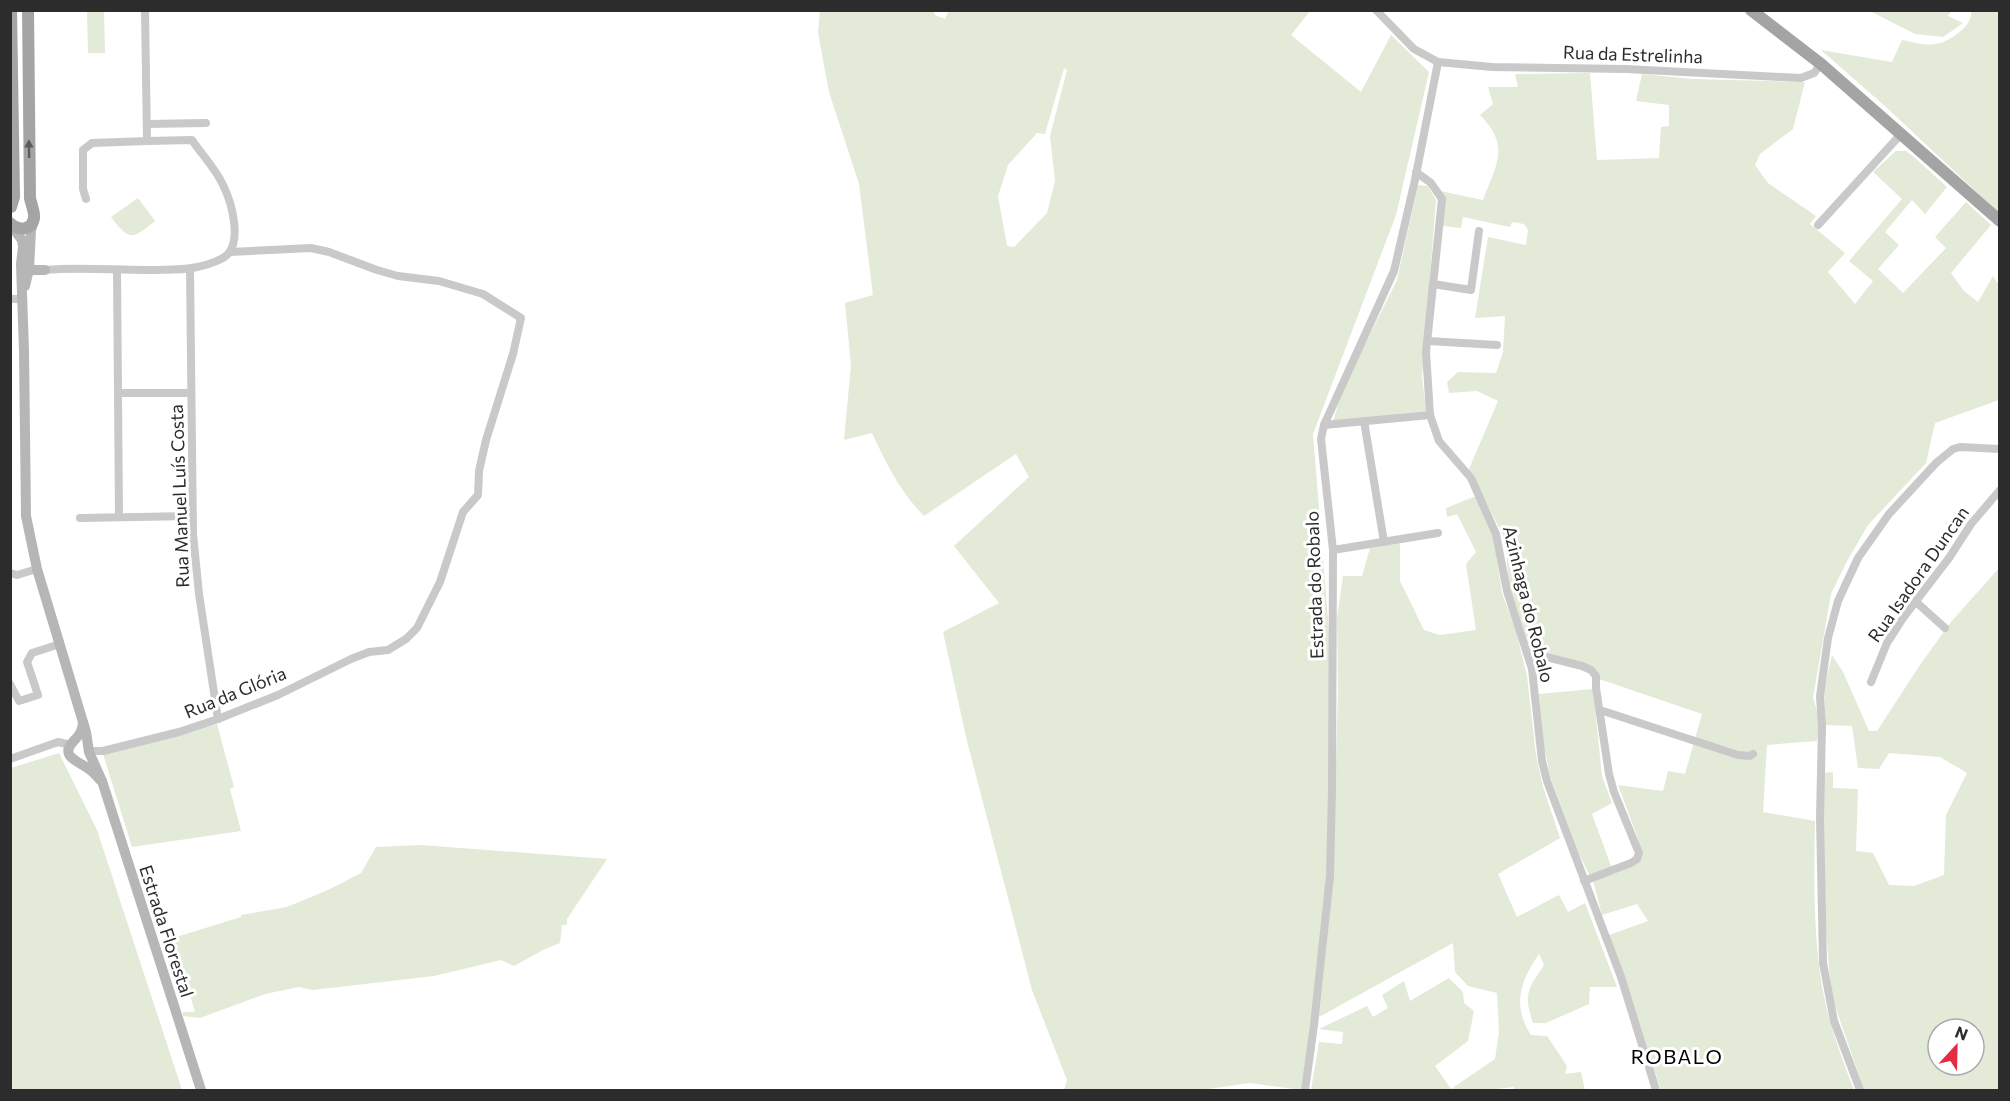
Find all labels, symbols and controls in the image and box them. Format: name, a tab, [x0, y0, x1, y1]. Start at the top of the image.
street label: Rua da Estrelinha	[1563, 41, 1703, 67]
one-way arrow	[25, 139, 34, 158]
street label: Rua Manuel Luís Costa	[165, 404, 193, 588]
street label: Rua Isadora Duncan	[1863, 502, 1973, 646]
street label: Estrada do Robalo	[1300, 511, 1328, 659]
street label: Azinhaga do Robalo	[1499, 523, 1559, 685]
street label: Rua da Glória	[181, 662, 289, 722]
street label: Estrada Florestal	[135, 862, 199, 1000]
north arrow	[1926, 1017, 1986, 1077]
text: N	[1953, 1022, 1971, 1044]
district label: ROBALO	[1631, 1044, 1723, 1068]

